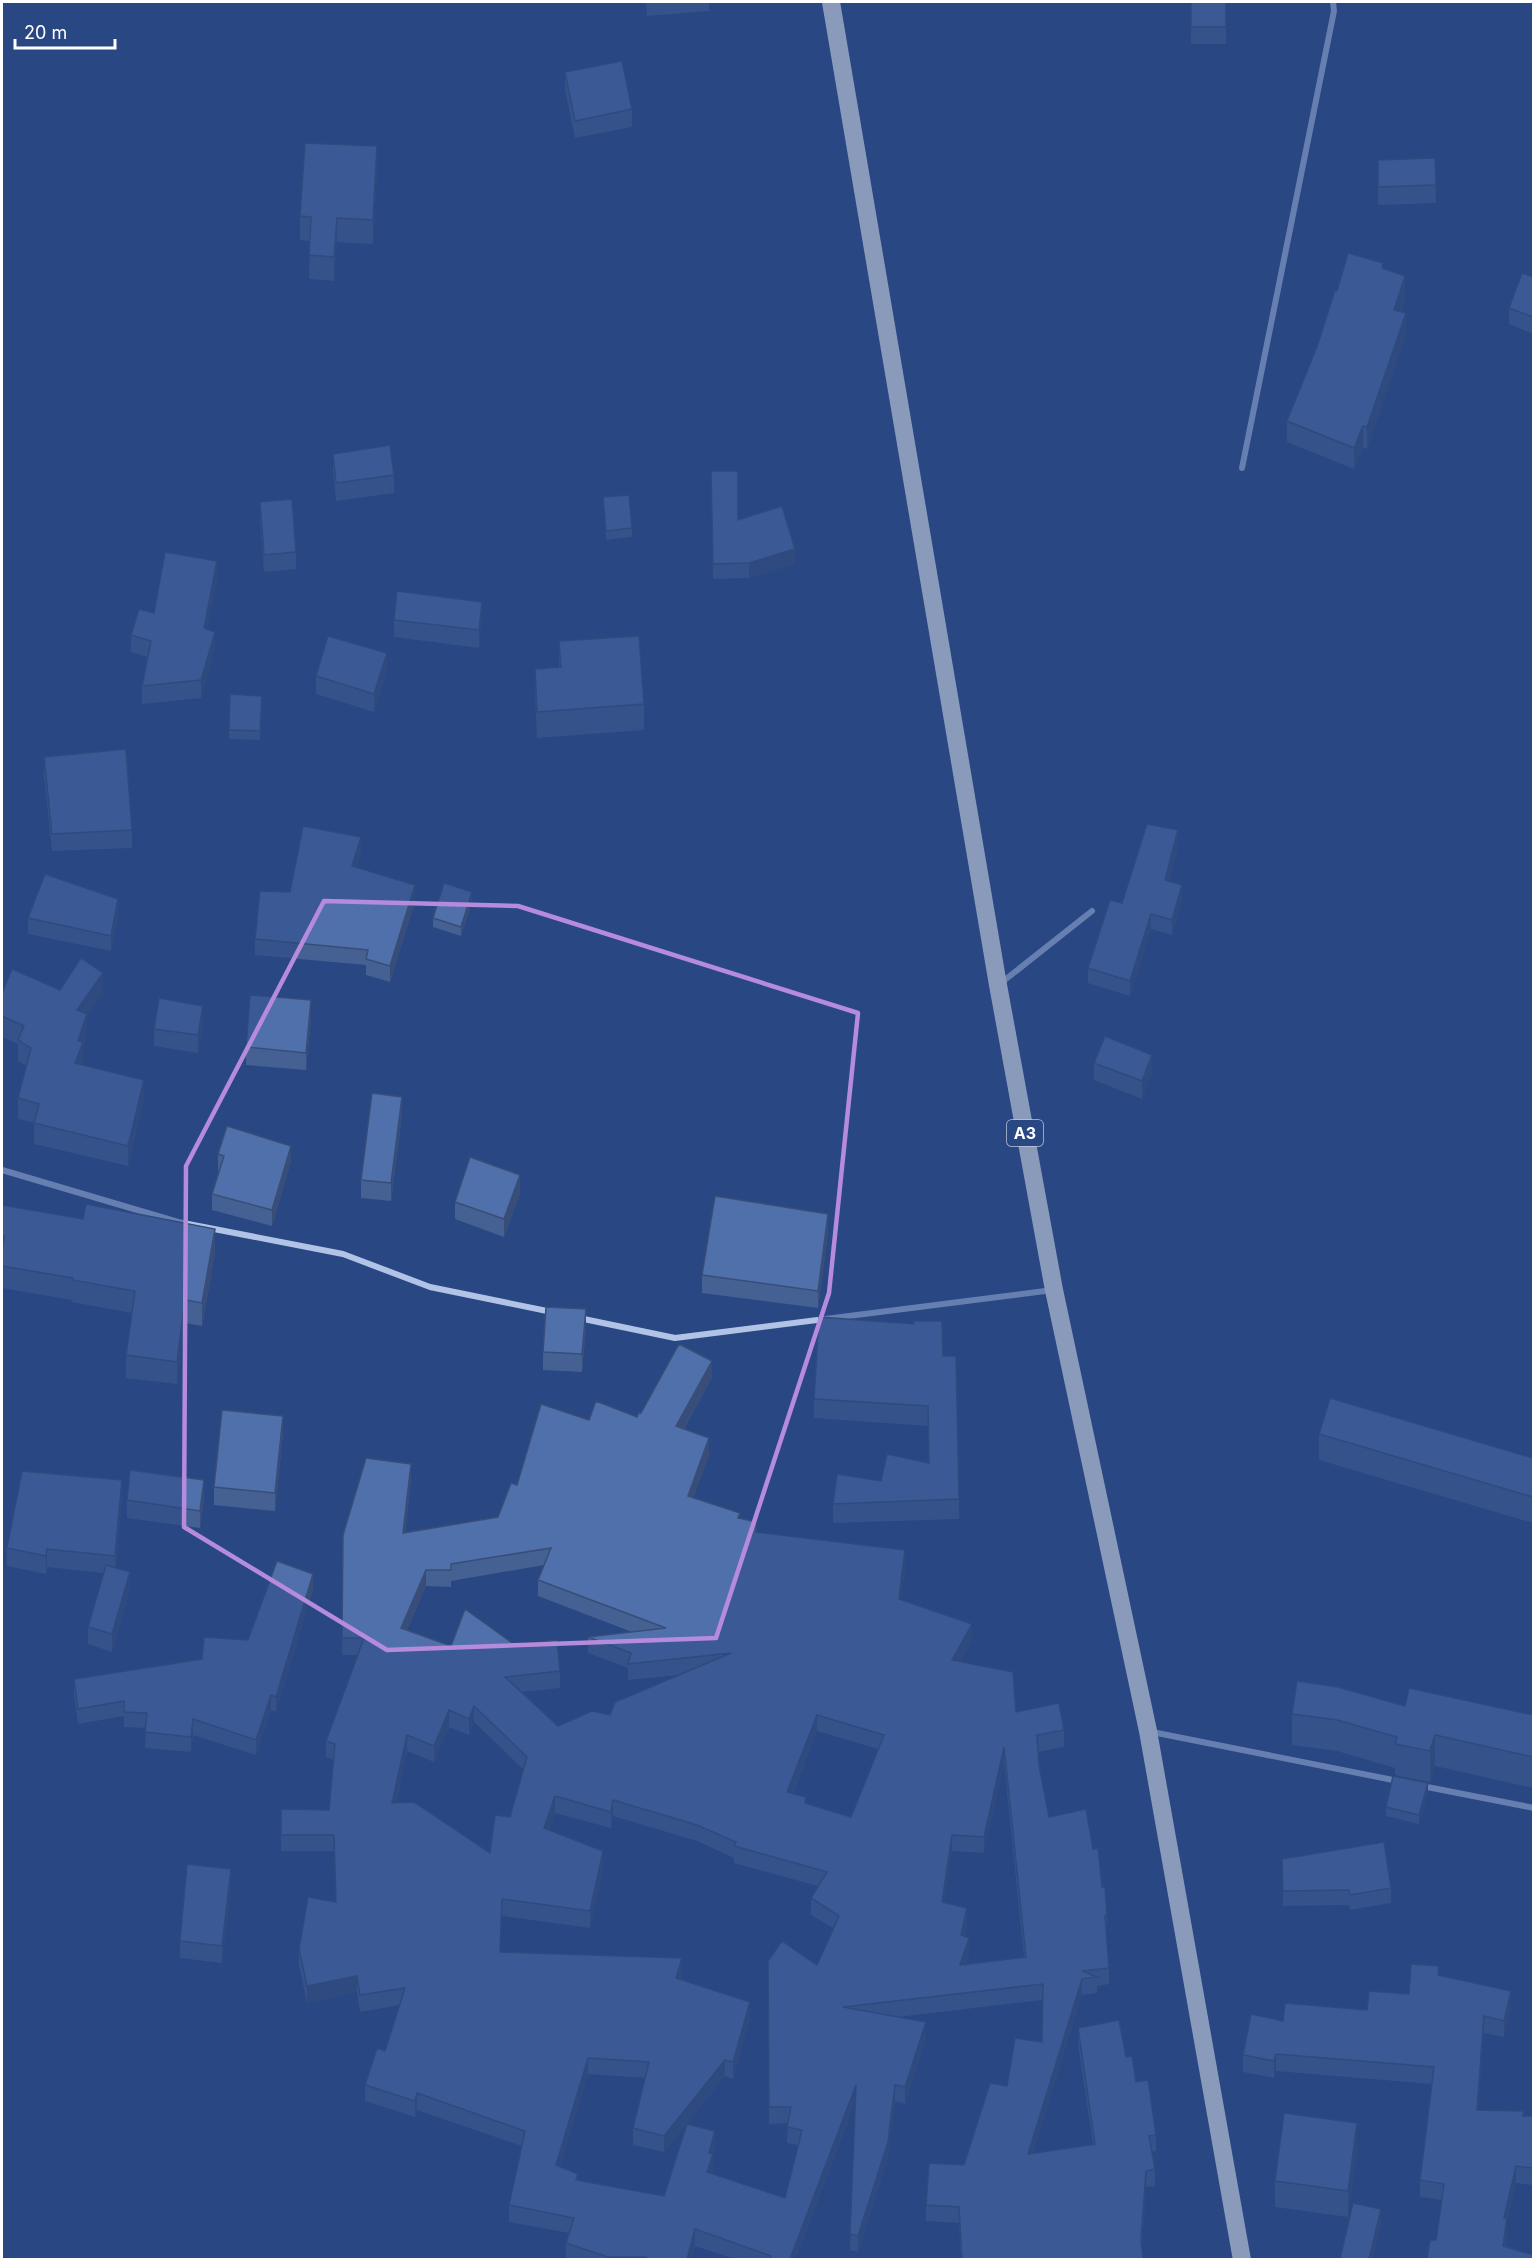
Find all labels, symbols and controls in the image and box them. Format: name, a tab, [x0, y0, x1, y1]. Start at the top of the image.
scale bar	[15, 12, 116, 50]
text: 20 m	[24, 22, 67, 43]
road number: A3	[1007, 1120, 1043, 1146]

